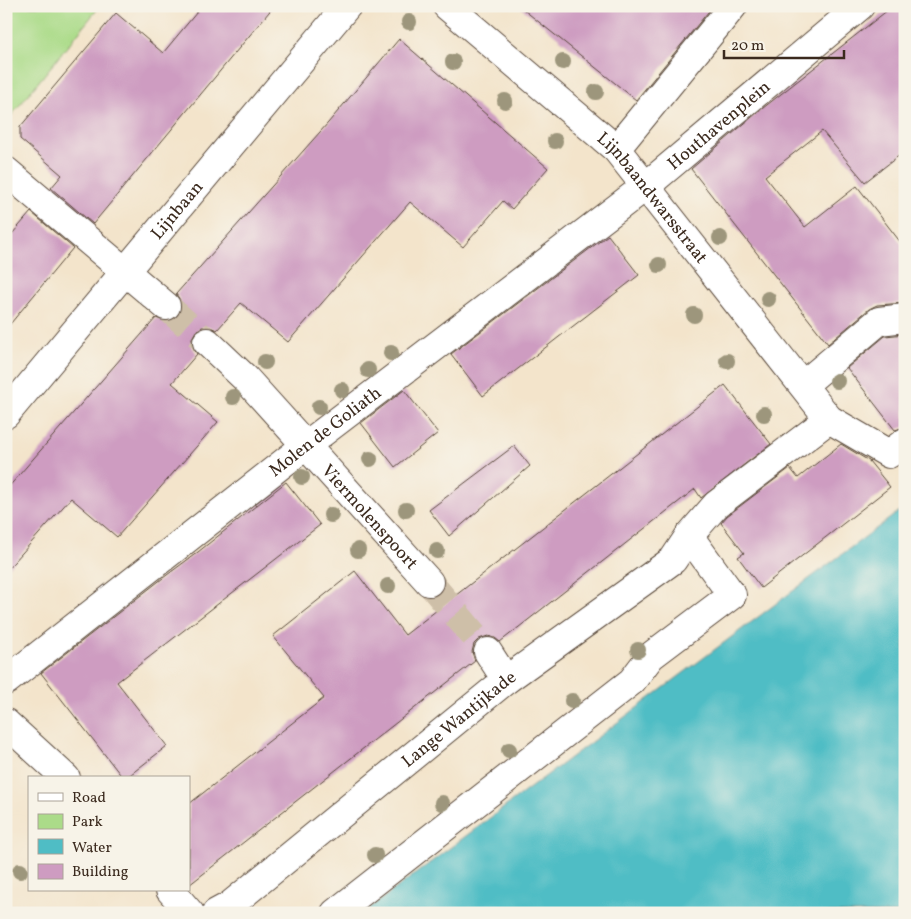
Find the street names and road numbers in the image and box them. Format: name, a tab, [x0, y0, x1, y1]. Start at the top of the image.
street label: Houthavenplein	[663, 75, 777, 177]
street label: Lijnbaandwarsstraat	[591, 127, 713, 270]
street label: Lijnbaan	[146, 176, 210, 246]
street label: Molen de Goliath	[264, 381, 387, 484]
street label: Viermolenspoort	[315, 459, 423, 576]
street label: Lange Wantijkade	[397, 666, 522, 774]

